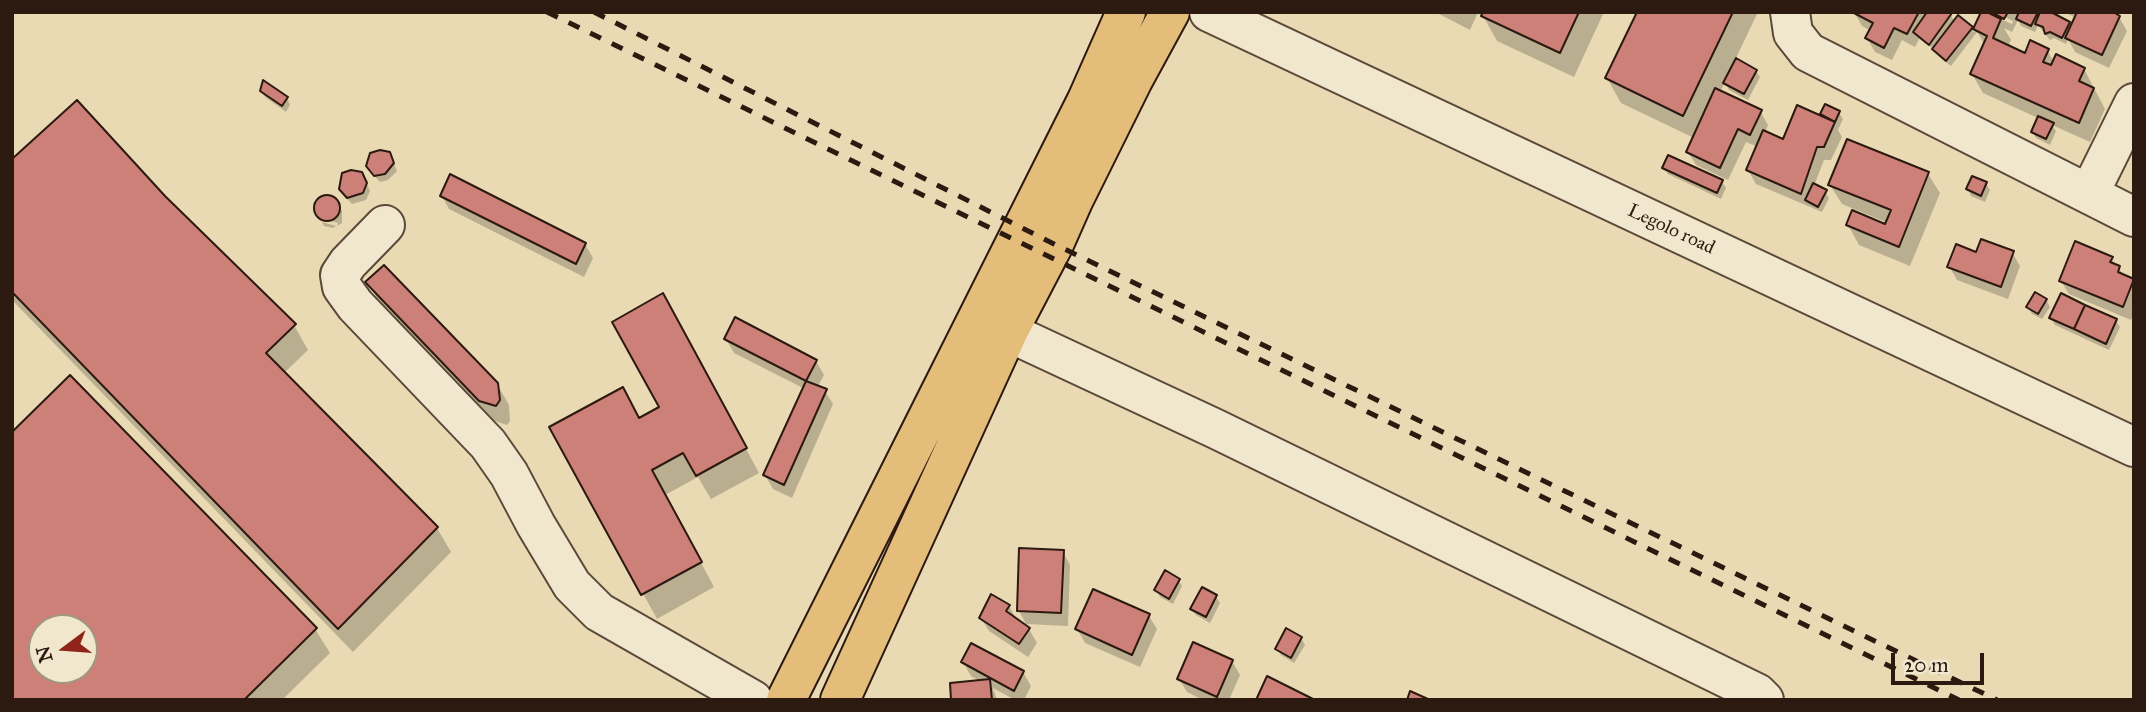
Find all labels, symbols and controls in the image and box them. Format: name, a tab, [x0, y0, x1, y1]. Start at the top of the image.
street label: Legolo road	[1624, 200, 1718, 260]
north arrow	[28, 614, 98, 684]
scale bar	[1894, 638, 1987, 682]
text: N	[31, 643, 58, 665]
text: 20 m	[1904, 652, 1949, 678]

